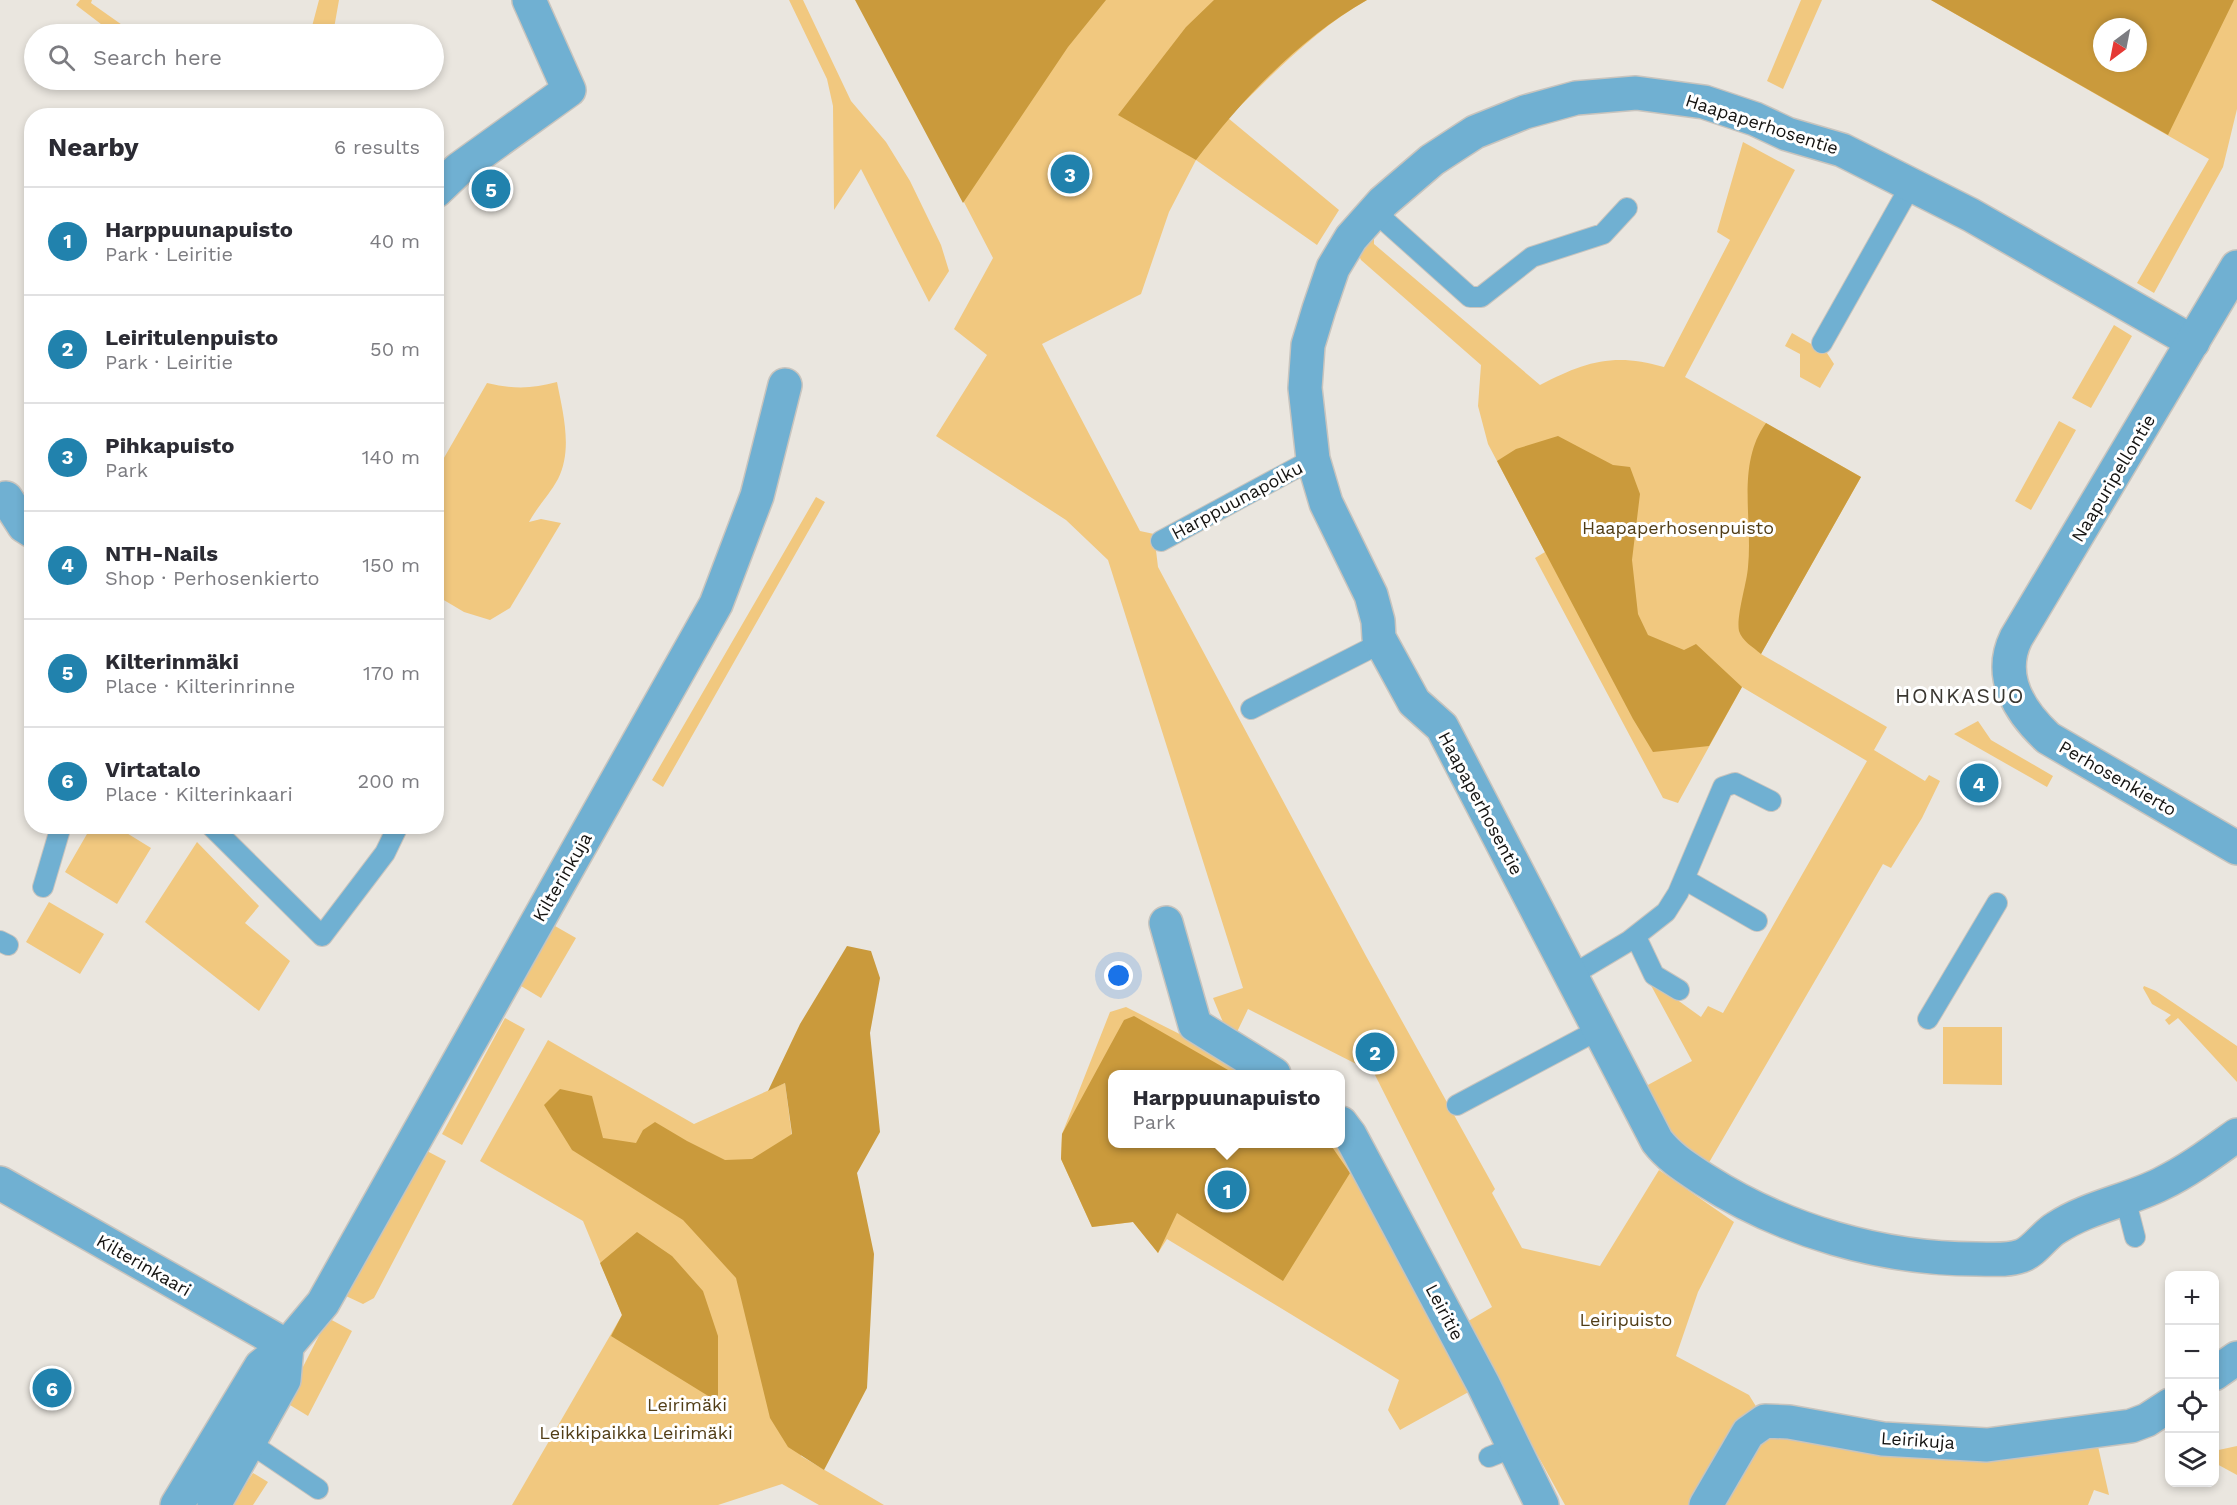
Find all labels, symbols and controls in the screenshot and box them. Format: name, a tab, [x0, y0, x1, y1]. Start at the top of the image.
north arrow	[2093, 18, 2147, 72]
search box	[24, 24, 444, 90]
icon: search	[45, 41, 78, 74]
text: Search here	[93, 45, 222, 70]
street label: Haapaperhosentie	[1683, 89, 1841, 159]
text: Nearby	[48, 132, 139, 162]
text: 6 results	[334, 135, 420, 159]
pin: 3	[1050, 152, 1090, 196]
pin: 5	[472, 166, 510, 212]
text: Harppuunapuisto	[105, 217, 293, 242]
text: 1	[63, 229, 72, 253]
text: 40 m	[369, 229, 420, 253]
text: Park · Leiritie	[105, 242, 233, 266]
text: Leiritulenpuisto	[105, 325, 278, 350]
text: 2	[62, 337, 73, 361]
text: 50 m	[370, 337, 420, 361]
text: Park · Leiritie	[105, 350, 233, 374]
street label: Naapuripellontie	[2067, 410, 2159, 546]
text: Pihkapuisto	[105, 433, 234, 458]
text: 3	[62, 445, 73, 469]
text: 140 m	[362, 445, 420, 469]
street label: Harppuunapolku	[1168, 457, 1306, 543]
text: Park	[105, 458, 148, 482]
park label: Haapaperhosenpuisto	[1582, 517, 1774, 538]
text: NTH-Nails	[105, 541, 218, 566]
text: 4	[61, 553, 74, 577]
text: 150 m	[362, 553, 420, 577]
text: Shop · Perhosenkierto	[105, 566, 320, 590]
text: Kilterinmäki	[105, 649, 239, 674]
text: 5	[62, 661, 73, 685]
text: 170 m	[363, 661, 420, 685]
text: Place · Kilterinrinne	[105, 674, 295, 698]
district label: HONKASUO	[1895, 683, 2025, 708]
street label: Haapaperhosentie	[1434, 728, 1528, 878]
street label: Perhosenkierto	[2056, 736, 2180, 820]
text: Virtatalo	[105, 757, 201, 782]
pin: 4	[1960, 760, 1998, 806]
text: 6	[61, 769, 74, 793]
text: 200 m	[358, 769, 420, 793]
text: Place · Kilterinkaari	[105, 782, 293, 806]
street label: Kilterinkuja	[528, 829, 596, 925]
your location	[1104, 961, 1133, 990]
pin: 2	[1356, 1030, 1394, 1074]
popup	[1108, 1070, 1345, 1148]
text: Harppuunapuisto	[1132, 1085, 1321, 1110]
text: Park	[1132, 1110, 1176, 1134]
pin: 1	[1208, 1168, 1246, 1212]
street label: Kilterinkaari	[93, 1230, 195, 1300]
map controls	[2165, 1271, 2219, 1487]
button: +	[2165, 1271, 2219, 1325]
street label: Leiritie	[1422, 1280, 1468, 1344]
park label: Leiripuisto	[1580, 1309, 1672, 1330]
button: −	[2165, 1325, 2219, 1379]
pin: 6	[32, 1366, 72, 1410]
button: locate	[2165, 1379, 2219, 1433]
park label: Leirimäki	[647, 1394, 727, 1415]
park label: Leikkipaikka Leirimäki	[539, 1422, 733, 1443]
street label: Leirikuja	[1880, 1427, 1956, 1453]
button: layers	[2165, 1433, 2219, 1487]

